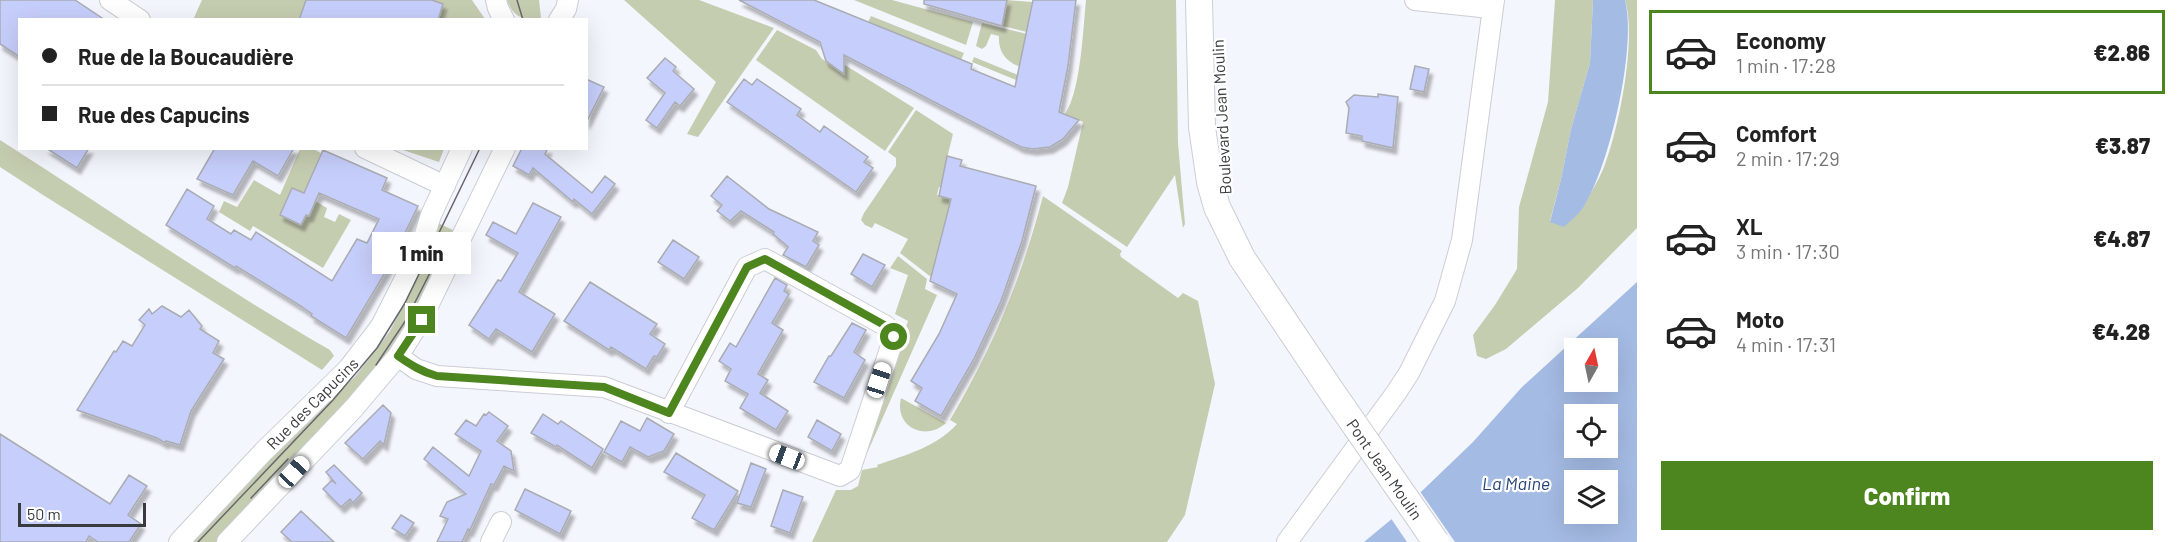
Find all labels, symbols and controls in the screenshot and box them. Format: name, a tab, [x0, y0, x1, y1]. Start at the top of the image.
icon: car	[1664, 25, 1718, 79]
text: Economy	[1736, 27, 1826, 53]
street label: Boulevard Jean Moulin	[1207, 39, 1235, 195]
text: €2.86	[2094, 39, 2150, 65]
text: Rue de la Boucaudière	[78, 43, 294, 69]
text: 1 min · 17:28	[1736, 53, 1836, 77]
text: Rue des Capucins	[78, 101, 250, 127]
icon: car	[1664, 118, 1718, 172]
text: Comfort	[1736, 120, 1817, 146]
text: €3.87	[2095, 132, 2150, 158]
text: 2 min · 17:29	[1736, 146, 1840, 170]
icon: car	[1664, 211, 1718, 265]
text: XL	[1736, 213, 1762, 239]
text: €4.87	[2093, 225, 2150, 251]
callout: 1 min	[372, 233, 472, 275]
text: 3 min · 17:30	[1736, 239, 1840, 263]
text: 1 min	[400, 241, 443, 265]
icon: car	[1664, 304, 1718, 358]
route end	[408, 306, 435, 333]
text: Moto	[1736, 306, 1784, 332]
text: €4.28	[2092, 318, 2150, 344]
route start	[880, 323, 907, 350]
text: 4 min · 17:31	[1736, 332, 1836, 356]
north arrow	[1564, 338, 1618, 392]
map controls	[1564, 338, 1618, 524]
street label: Rue des Capucins	[262, 353, 362, 453]
car	[865, 360, 893, 400]
button: locate	[1564, 404, 1618, 458]
street label: Pont Jean Moulin	[1343, 415, 1427, 523]
car	[767, 442, 807, 472]
car	[275, 453, 313, 491]
button: Confirm	[1661, 461, 2153, 530]
button: layers	[1564, 470, 1618, 524]
water label: La Maine	[1482, 472, 1550, 494]
scale bar	[18, 500, 146, 528]
text: 50 m	[27, 504, 61, 523]

